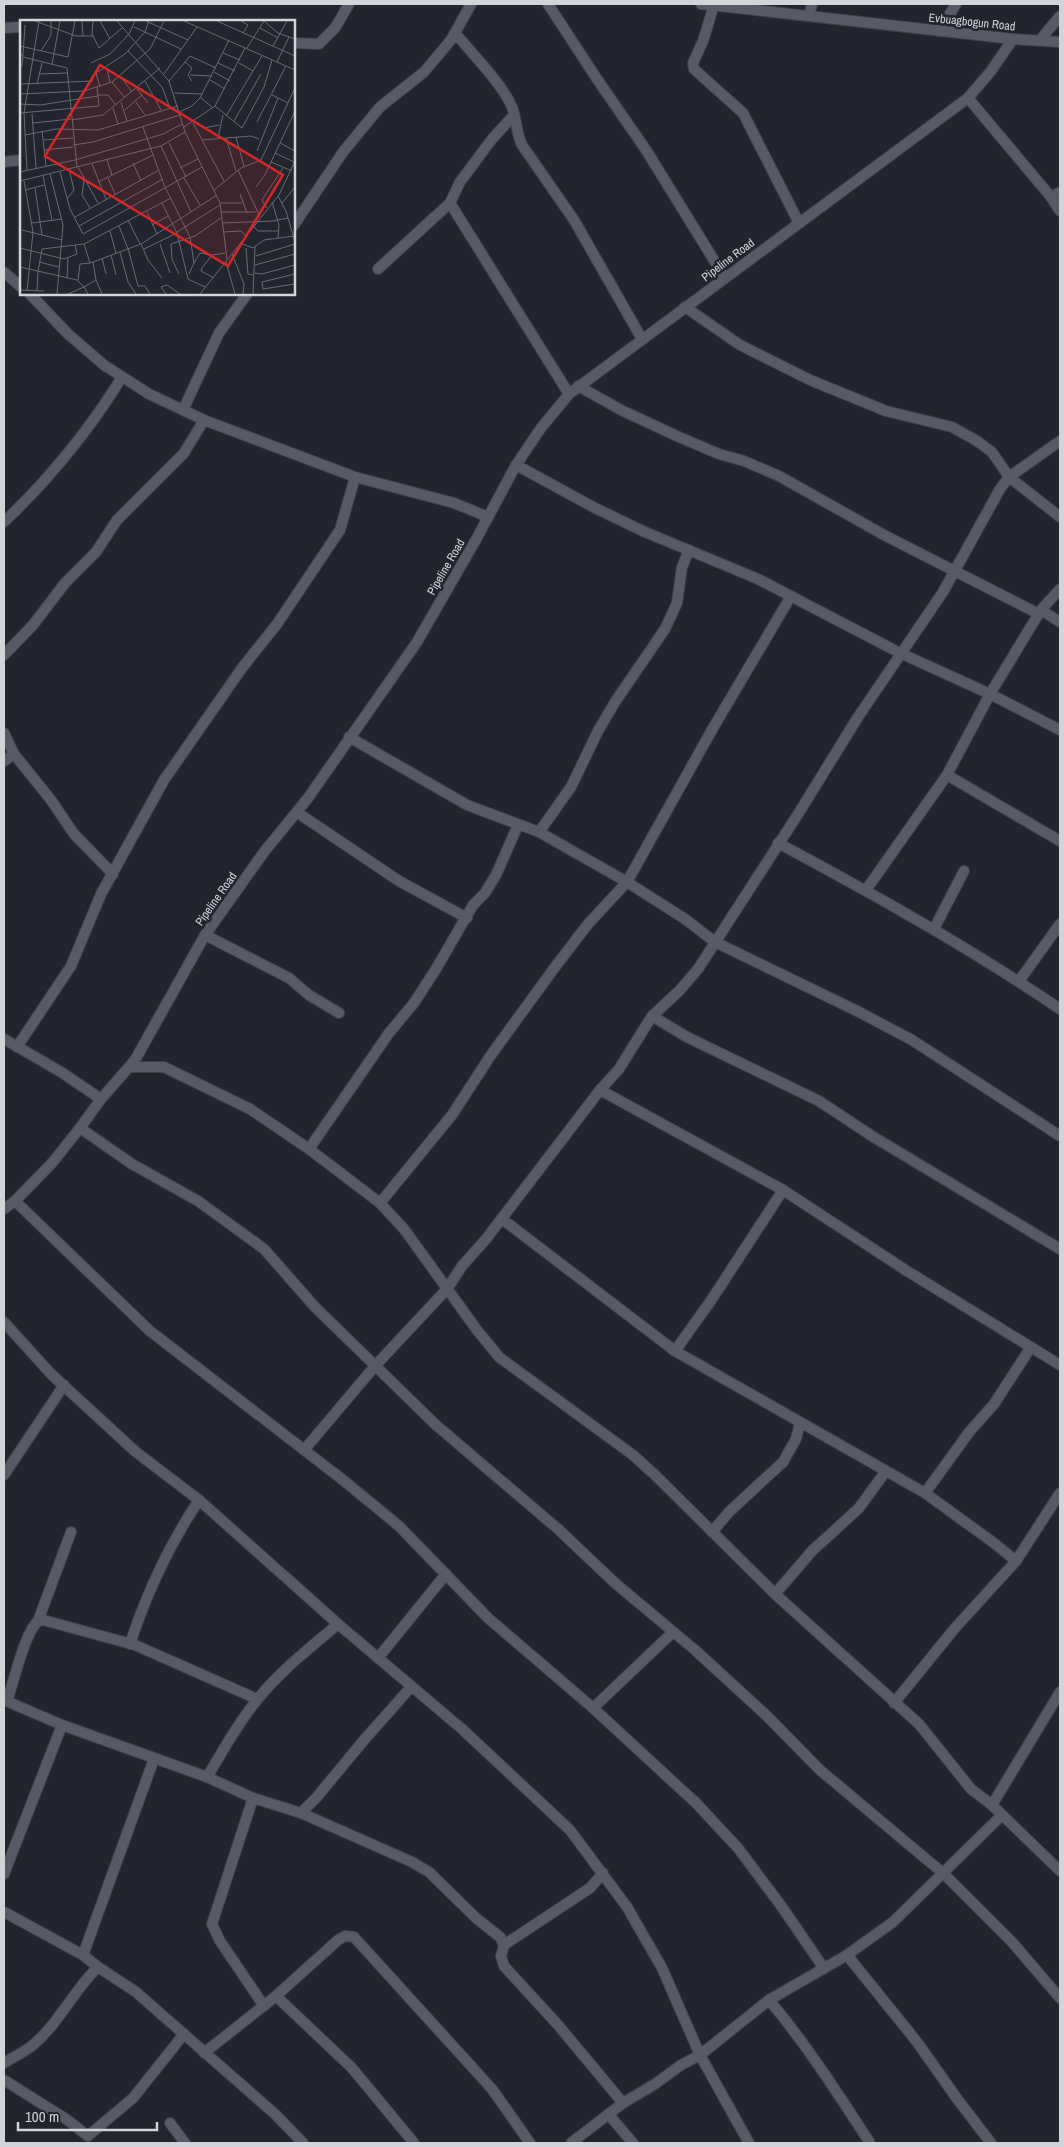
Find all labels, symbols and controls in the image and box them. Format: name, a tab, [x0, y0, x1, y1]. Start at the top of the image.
street label: Evbuagbogun Road	[928, 9, 1016, 35]
inset map	[20, 20, 295, 295]
street label: Pipeline Road	[698, 235, 758, 285]
street label: Pipeline Road	[423, 536, 469, 598]
street label: Pipeline Road	[192, 869, 240, 929]
scale bar	[18, 2100, 156, 2132]
text: 100 m	[25, 2106, 59, 2127]

